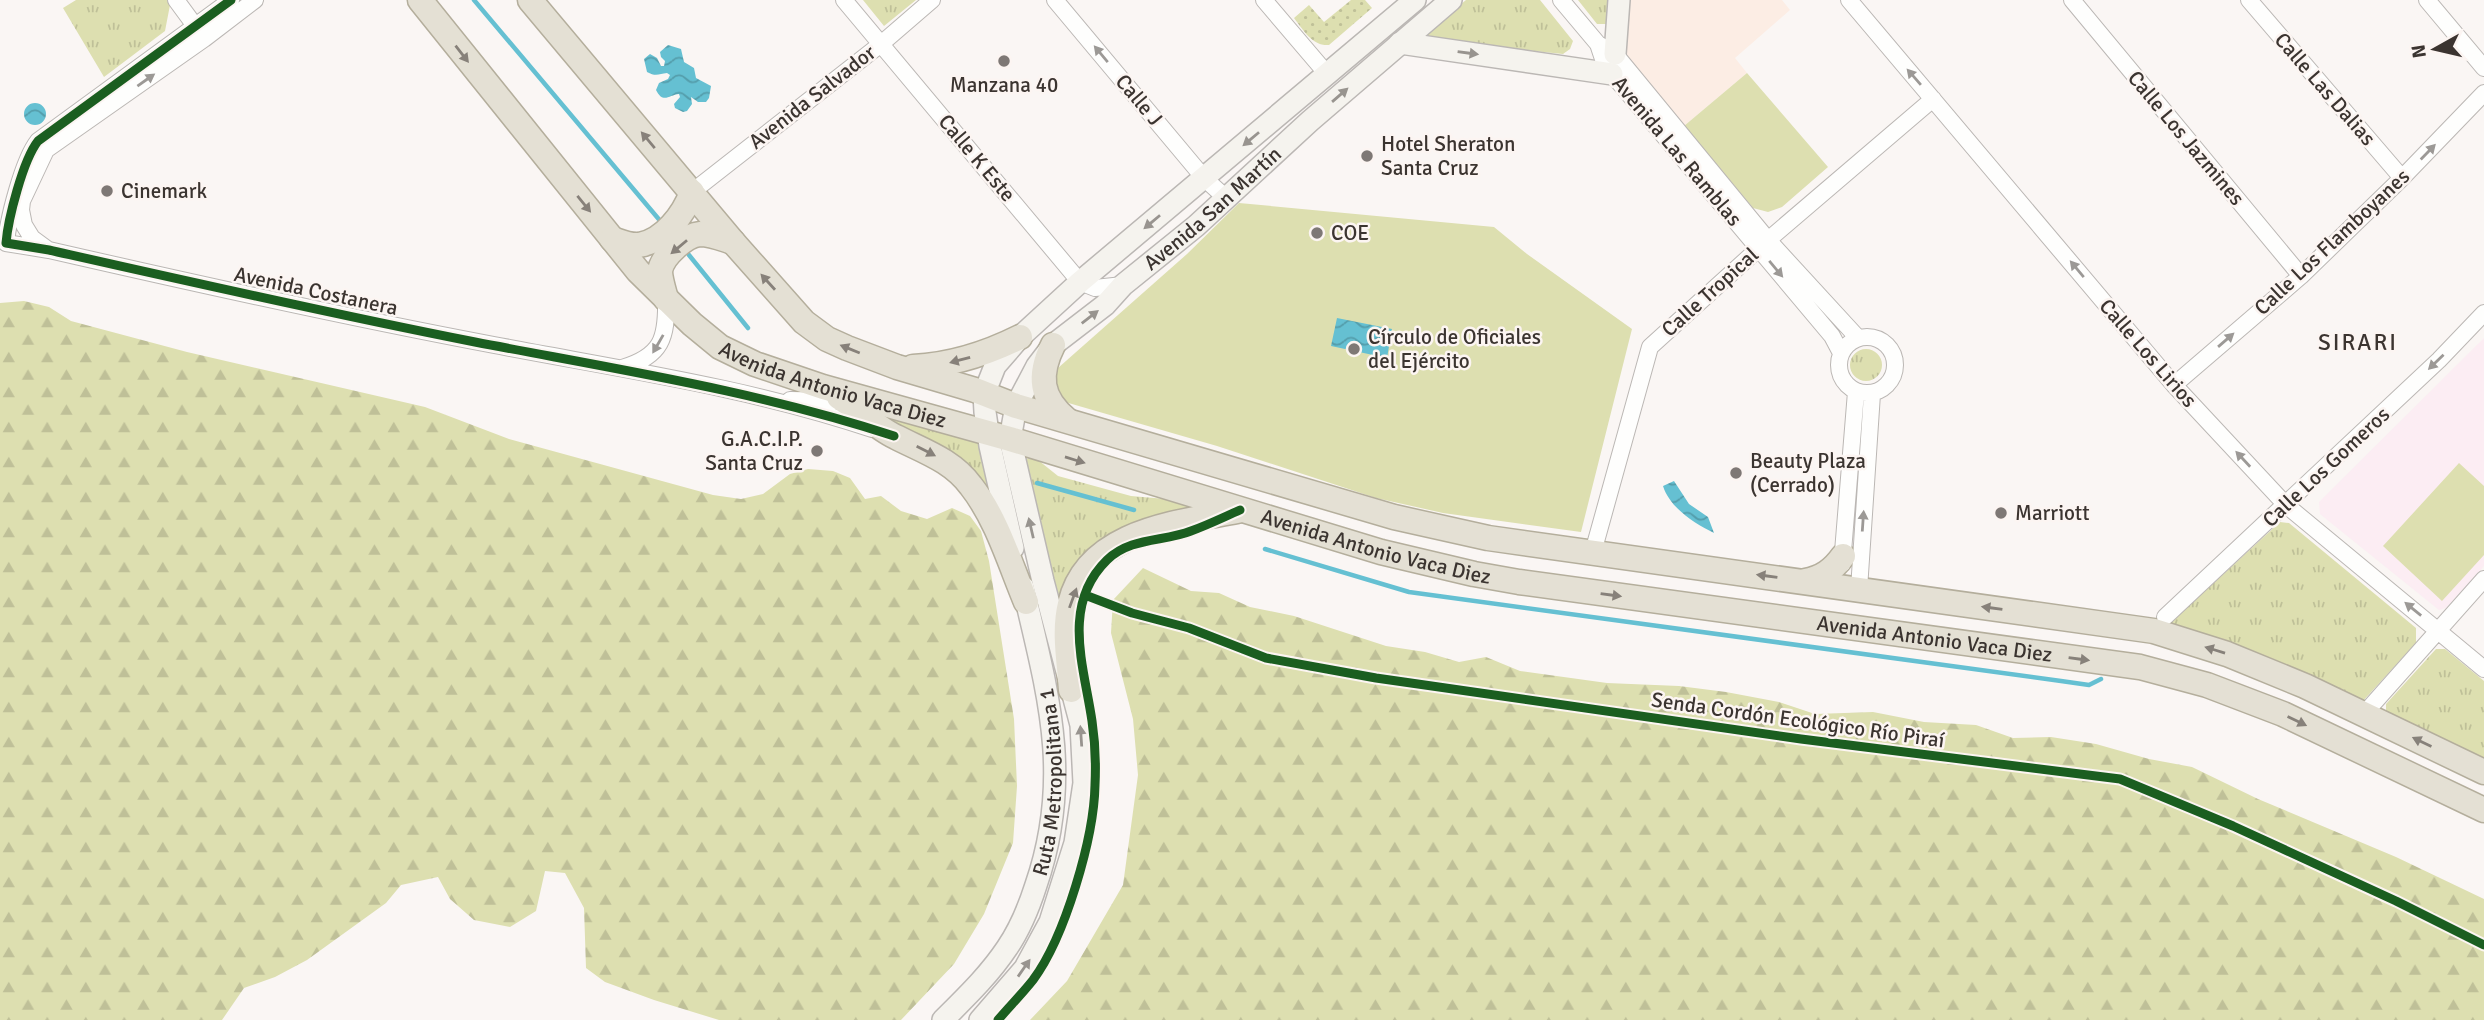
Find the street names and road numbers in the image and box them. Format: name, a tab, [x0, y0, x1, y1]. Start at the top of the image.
street label: Calle Las Dalias	[2269, 27, 2381, 151]
street label: Avenida Salvador	[743, 39, 881, 155]
street label: Calle Los Jazmines	[2122, 65, 2250, 211]
street label: Calle J	[1110, 69, 1168, 131]
street label: Avenida Las Ramblas	[1607, 71, 1747, 231]
street label: Calle K Este	[933, 109, 1021, 207]
street label: Avenida San Martín	[1139, 141, 1287, 276]
street label: Calle Los Flamboyanes	[2249, 163, 2415, 321]
street label: Calle Tropical	[1656, 242, 1764, 342]
street label: Avenida Costanera	[232, 261, 400, 321]
street label: Calle Los Lirios	[2094, 293, 2202, 413]
street label: Avenida Antonio Vaca Diez	[715, 336, 949, 434]
street label: Calle Los Gomeros	[2257, 401, 2395, 533]
street label: Avenida Antonio Vaca Diez	[1258, 503, 1493, 590]
street label: Avenida Antonio Vaca Diez	[1815, 610, 2054, 668]
street label: Ruta Metropolitana 1	[1027, 686, 1068, 879]
street label: Senda Cordón Ecológico Río Piraí	[1650, 687, 1947, 753]

